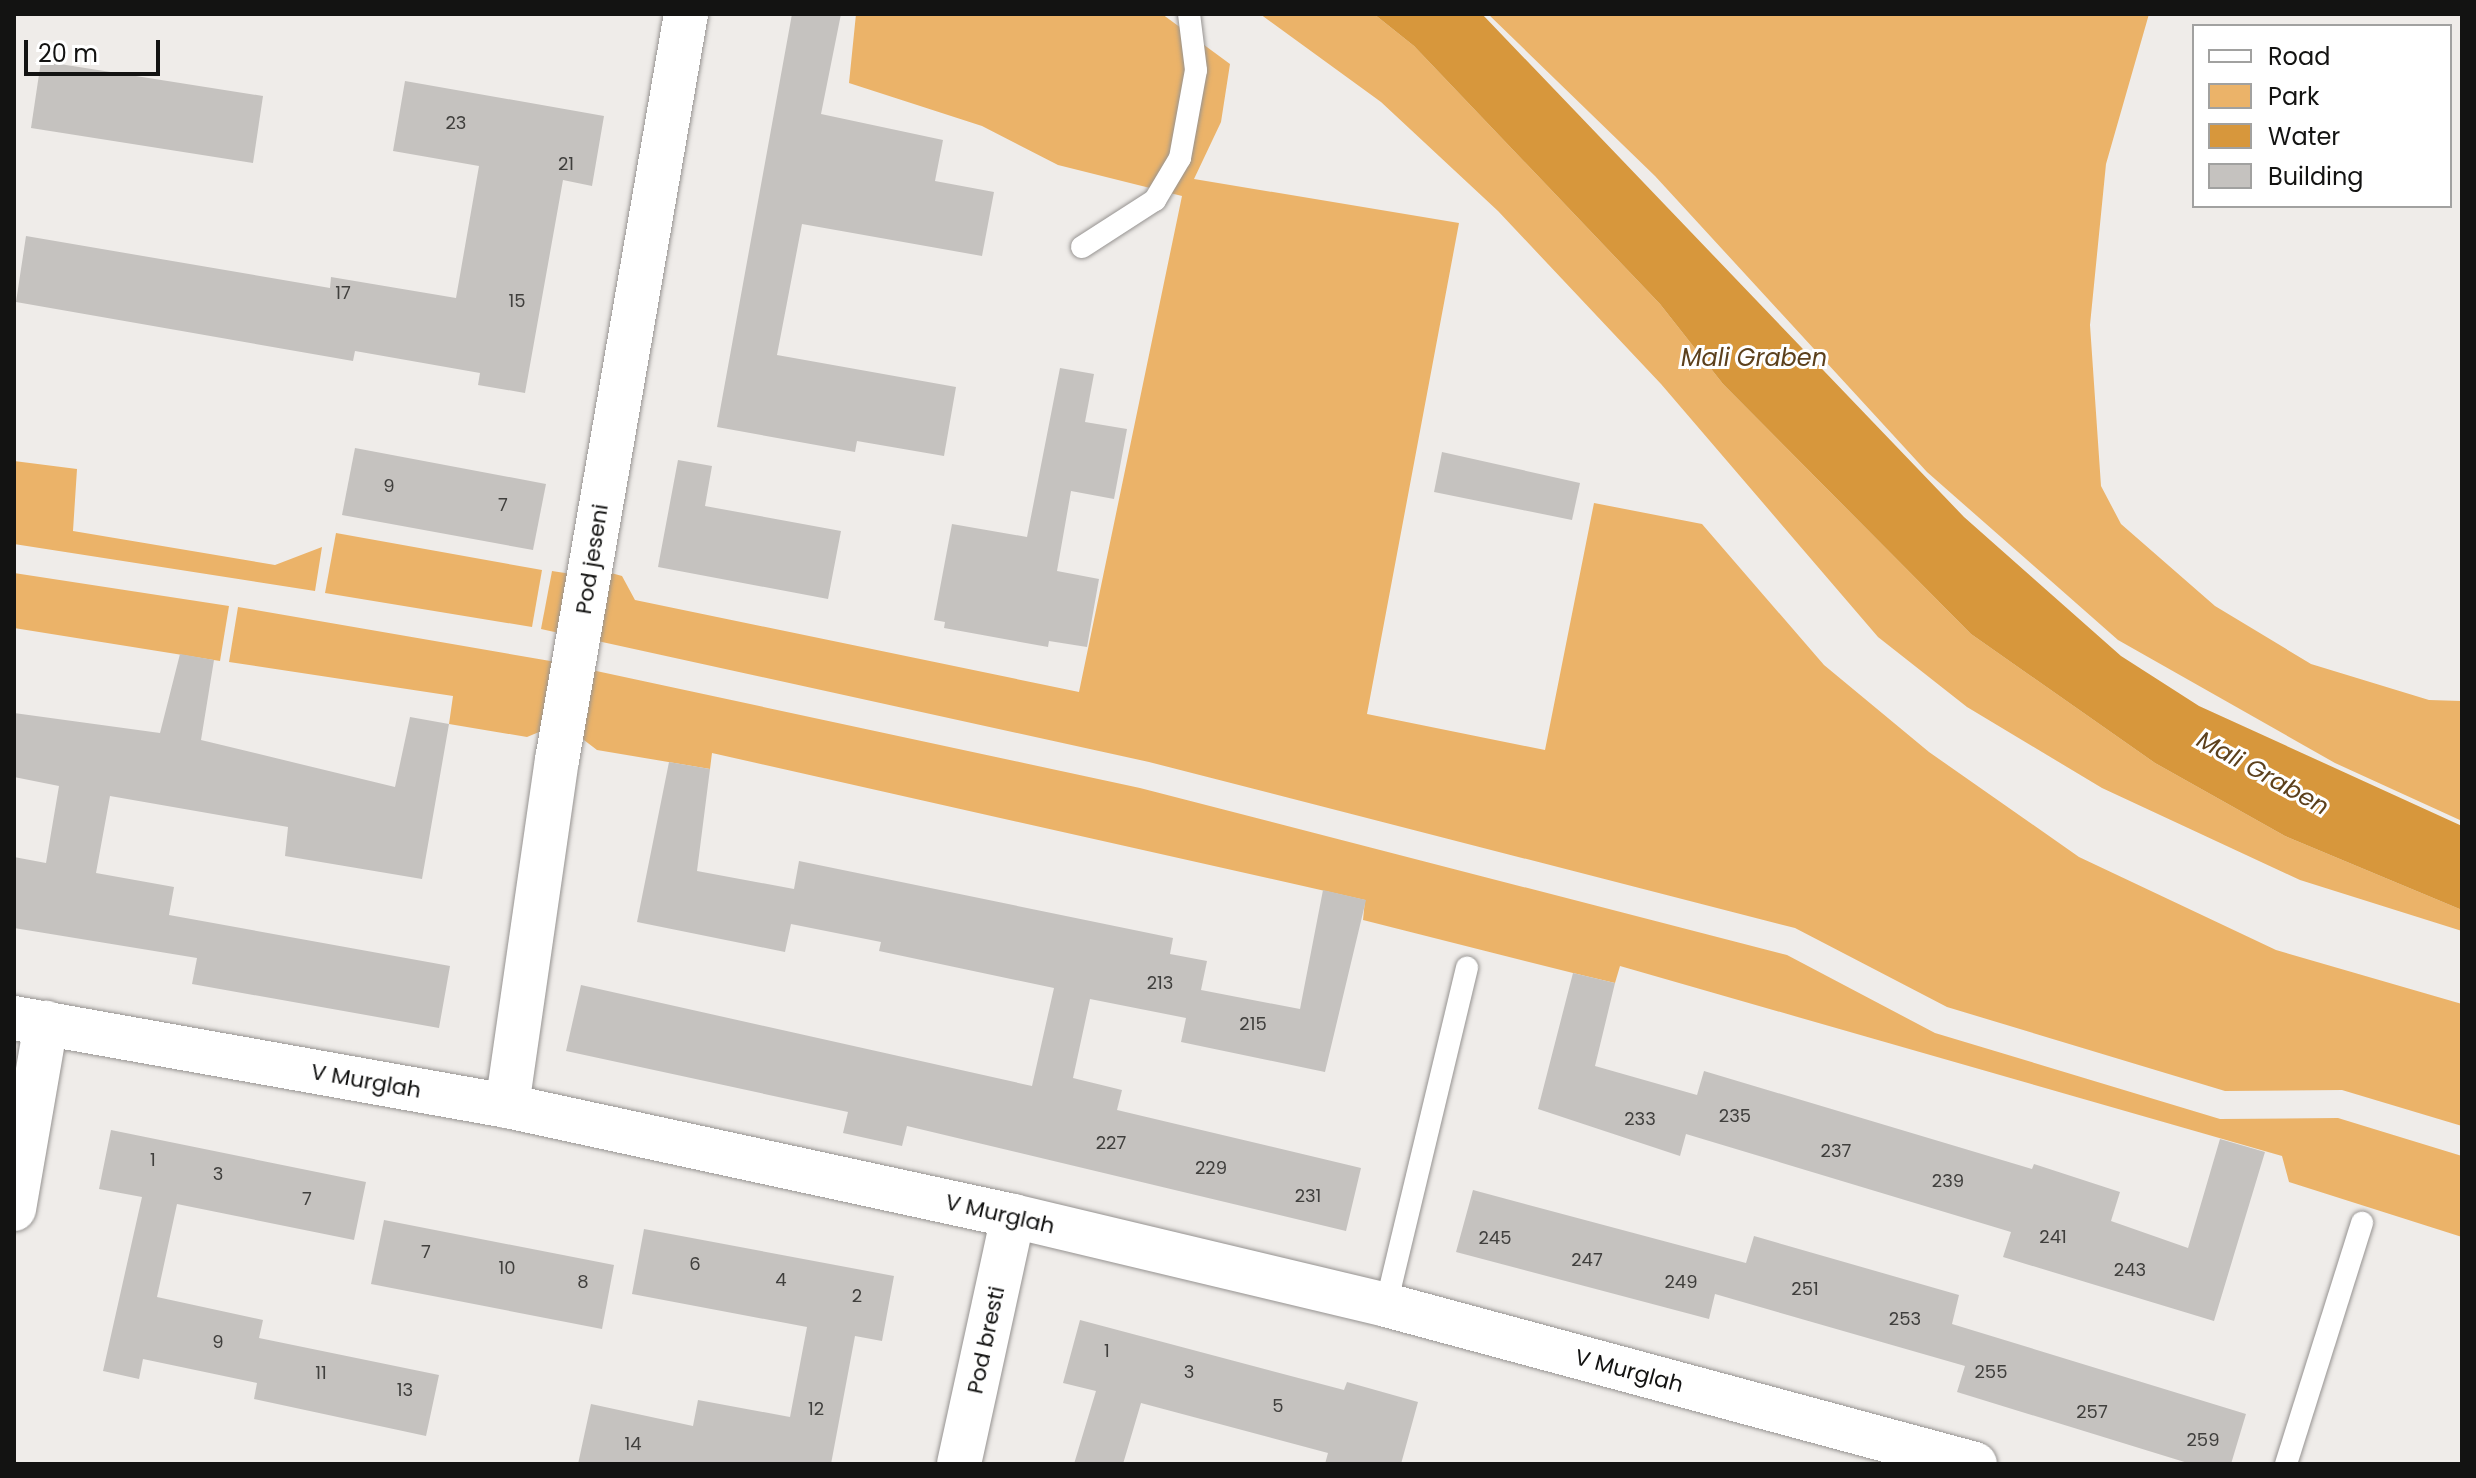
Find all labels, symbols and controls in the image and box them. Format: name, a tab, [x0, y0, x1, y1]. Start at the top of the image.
scale bar	[28, 24, 164, 74]
legend	[2192, 24, 2452, 208]
text: 20 m	[38, 37, 98, 70]
text: Road	[2268, 40, 2330, 73]
text: Park	[2268, 80, 2319, 113]
house number: 23	[446, 112, 466, 134]
text: Water	[2268, 120, 2340, 153]
house number: 21	[558, 153, 574, 175]
text: Building	[2268, 160, 2364, 193]
house number: 17	[335, 282, 351, 304]
house number: 15	[508, 290, 526, 312]
water label: Mali Graben	[1681, 344, 1827, 372]
house number: 9	[383, 475, 395, 497]
house number: 7	[498, 494, 508, 516]
street label: Pod jeseni	[570, 502, 614, 616]
water label: Mali Graben	[2192, 725, 2334, 821]
house number: 213	[1147, 972, 1173, 994]
house number: 215	[1239, 1013, 1267, 1035]
street label: V Murglah	[309, 1058, 423, 1104]
house number: 235	[1719, 1105, 1751, 1127]
house number: 233	[1624, 1108, 1656, 1130]
house number: 227	[1096, 1132, 1126, 1154]
house number: 237	[1821, 1140, 1851, 1162]
house number: 1	[150, 1149, 156, 1171]
house number: 229	[1195, 1157, 1227, 1179]
house number: 3	[213, 1163, 223, 1185]
house number: 239	[1932, 1170, 1964, 1192]
house number: 231	[1295, 1185, 1321, 1207]
house number: 7	[302, 1188, 312, 1210]
street label: V Murglah	[943, 1189, 1057, 1239]
house number: 241	[2039, 1226, 2067, 1248]
house number: 245	[1479, 1227, 1511, 1249]
house number: 7	[421, 1241, 431, 1263]
house number: 247	[1571, 1249, 1603, 1271]
house number: 6	[689, 1253, 701, 1275]
house number: 10	[498, 1257, 516, 1279]
house number: 243	[2114, 1259, 2146, 1281]
house number: 4	[775, 1269, 787, 1291]
house number: 8	[577, 1271, 589, 1293]
house number: 249	[1664, 1271, 1698, 1293]
house number: 251	[1791, 1278, 1819, 1300]
street label: Pod bresti	[962, 1284, 1010, 1396]
house number: 2	[852, 1285, 862, 1307]
house number: 253	[1889, 1308, 1921, 1330]
house number: 9	[212, 1331, 224, 1353]
house number: 1	[1104, 1340, 1110, 1362]
street label: V Murglah	[1572, 1344, 1686, 1398]
house number: 3	[1184, 1361, 1194, 1383]
house number: 255	[1975, 1361, 2007, 1383]
house number: 11	[315, 1362, 327, 1384]
house number: 13	[397, 1379, 413, 1401]
house number: 5	[1272, 1395, 1284, 1417]
house number: 12	[808, 1398, 824, 1420]
house number: 257	[2076, 1401, 2108, 1423]
house number: 259	[2187, 1429, 2219, 1451]
house number: 14	[624, 1433, 642, 1455]

